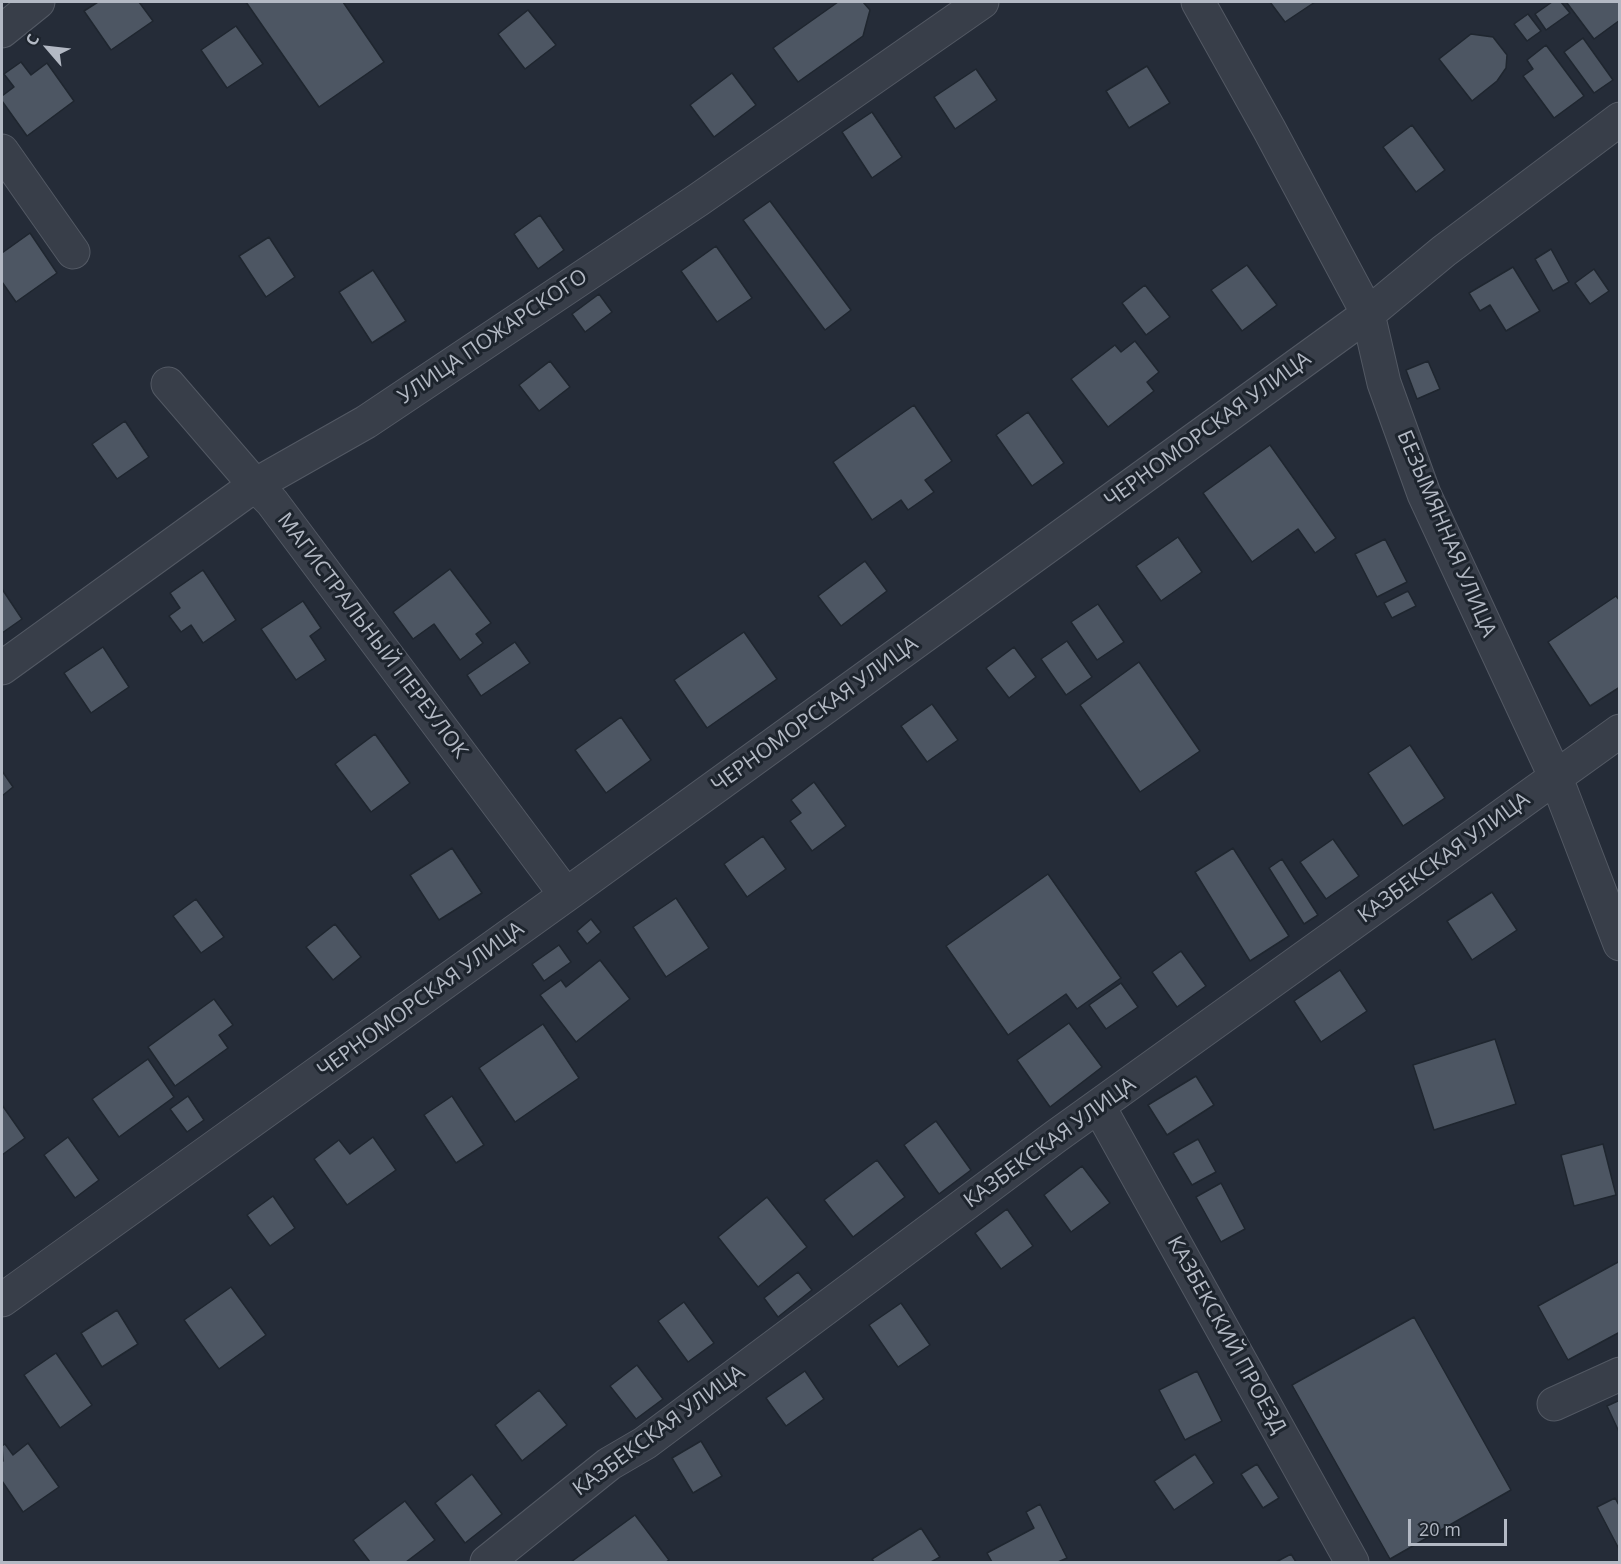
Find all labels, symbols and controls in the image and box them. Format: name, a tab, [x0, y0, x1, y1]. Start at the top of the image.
north arrow	[18, 18, 78, 78]
text: С	[20, 30, 44, 49]
street label: УЛИЦА ПОЖАРСКОГО	[394, 264, 592, 410]
street label: ЧЕРНОМОРСКАЯ УЛИЦА	[1100, 347, 1316, 513]
street label: БЕЗЫМЯННАЯ УЛИЦА	[1391, 427, 1501, 641]
street label: МАГИСТРАЛЬНЫЙ ПЕРЕУЛОК	[271, 508, 473, 764]
street label: ЧЕРНОМОРСКАЯ УЛИЦА	[707, 632, 923, 798]
street label: КАЗБЕКСКАЯ УЛИЦА	[1353, 787, 1535, 929]
street label: ЧЕРНОМОРСКАЯ УЛИЦА	[313, 917, 529, 1083]
street label: КАЗБЕКСКАЯ УЛИЦА	[959, 1072, 1141, 1214]
street label: КАЗБЕКСКИЙ ПРОЕЗД	[1161, 1232, 1291, 1438]
street label: КАЗБЕКСКАЯ УЛИЦА	[568, 1360, 750, 1502]
scale bar	[1411, 1507, 1510, 1545]
text: 20 m	[1419, 1517, 1461, 1541]

